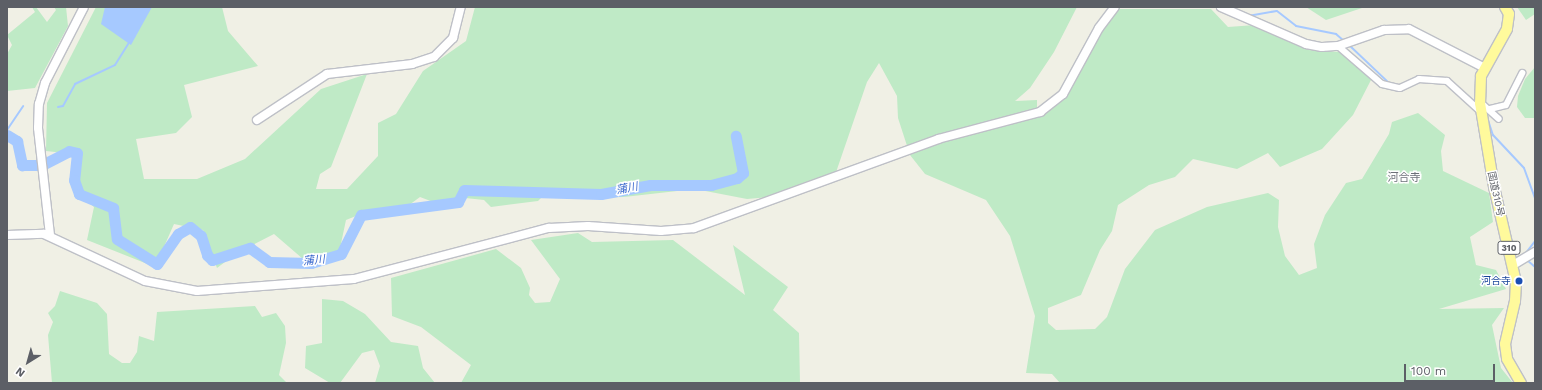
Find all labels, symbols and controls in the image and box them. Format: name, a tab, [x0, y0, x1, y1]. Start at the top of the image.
street label: 国道310号	[1485, 170, 1507, 218]
district label: 河合寺	[1388, 171, 1420, 185]
water label: 蒲川	[615, 180, 639, 198]
road number: 310	[1497, 241, 1521, 255]
water label: 蒲川	[302, 253, 326, 269]
place label: 河合寺	[1481, 275, 1511, 287]
marker: 河合寺	[1514, 276, 1524, 286]
north arrow	[8, 342, 48, 382]
scale bar	[1406, 356, 1497, 382]
text: N	[13, 364, 28, 380]
text: 100 m	[1411, 364, 1446, 378]

